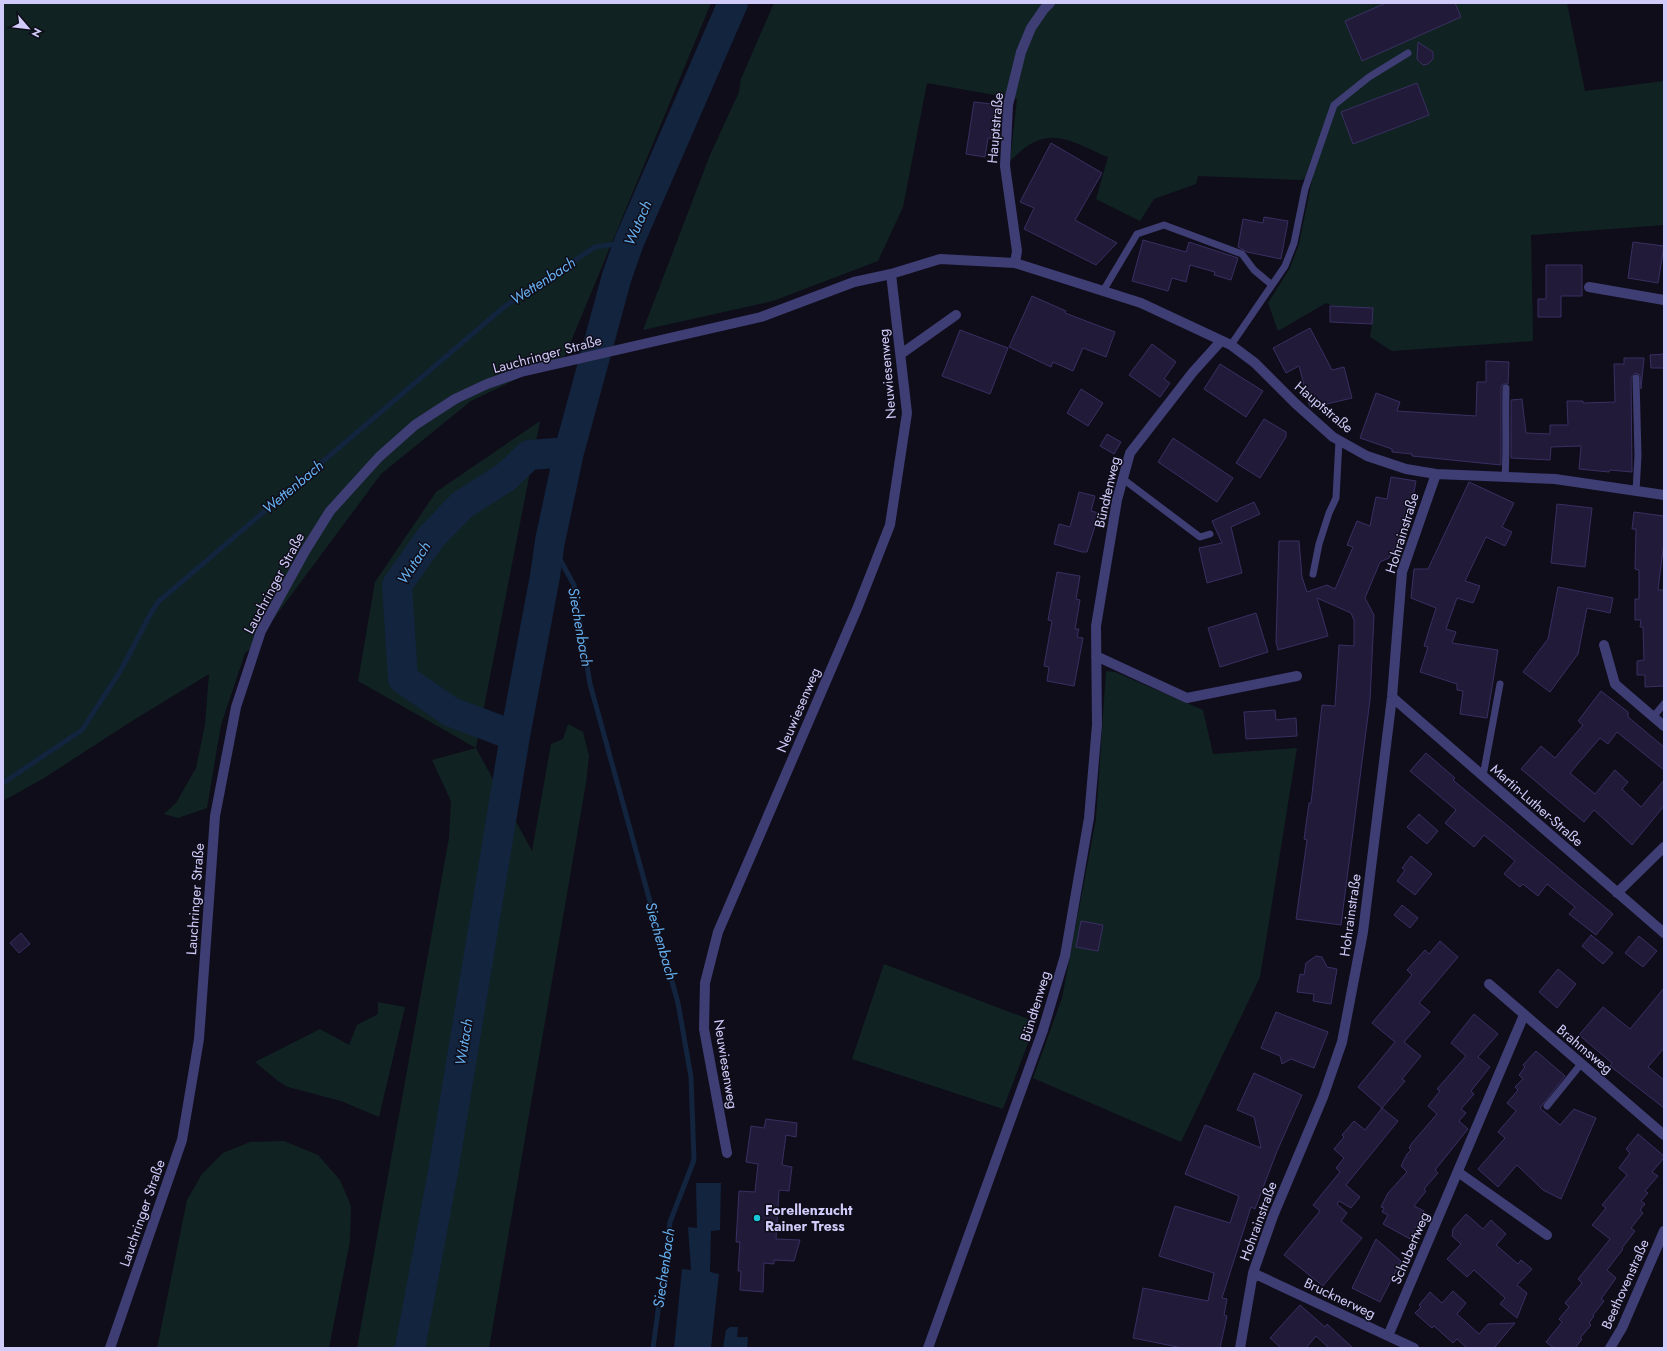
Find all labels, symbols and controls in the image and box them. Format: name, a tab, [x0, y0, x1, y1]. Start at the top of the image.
north arrow	[8, 8, 48, 48]
text: N	[28, 25, 46, 40]
street label: Hauptstraße	[982, 92, 1008, 164]
water label: Wutach	[619, 197, 657, 249]
water label: Wettenbach	[506, 252, 580, 310]
street label: Neuwiesenweg	[873, 328, 901, 420]
street label: Lauchringer Straße	[490, 330, 604, 378]
street label: Hauptstraße	[1290, 376, 1358, 438]
street label: Bündtenweg	[1089, 454, 1125, 530]
water label: Wettenbach	[258, 455, 328, 519]
street label: Hohrainstraße	[1380, 490, 1424, 576]
street label: Lauchringer Straße	[239, 529, 309, 637]
water label: Wutach	[392, 537, 436, 589]
water label: Siechenbach	[562, 586, 598, 668]
street label: Neuwiesenweg	[771, 664, 825, 756]
street label: Martin-Luther-Straße	[1486, 759, 1588, 851]
street label: Lauchringer Straße	[181, 842, 209, 956]
street label: Hohrainstraße	[1334, 872, 1366, 958]
water label: Siechenbach	[639, 899, 683, 983]
street label: Bündtenweg	[1015, 968, 1055, 1044]
water label: Wutach	[449, 1017, 479, 1067]
street label: Neuwiesenweg	[709, 1018, 743, 1110]
street label: Brahmsweg	[1553, 1020, 1617, 1078]
street label: Lauchringer Straße	[114, 1157, 170, 1269]
street label: Hohrainstraße	[1234, 1178, 1282, 1264]
place label: Forellenzucht Rainer Tress	[765, 1200, 853, 1236]
street label: Schubertweg	[1386, 1209, 1434, 1287]
marker: Forellenzucht Rainer Tress	[752, 1213, 762, 1223]
water label: Siechenbach	[648, 1227, 680, 1309]
street label: Beethovenstraße	[1596, 1236, 1654, 1332]
street label: Brucknerweg	[1301, 1273, 1379, 1323]

